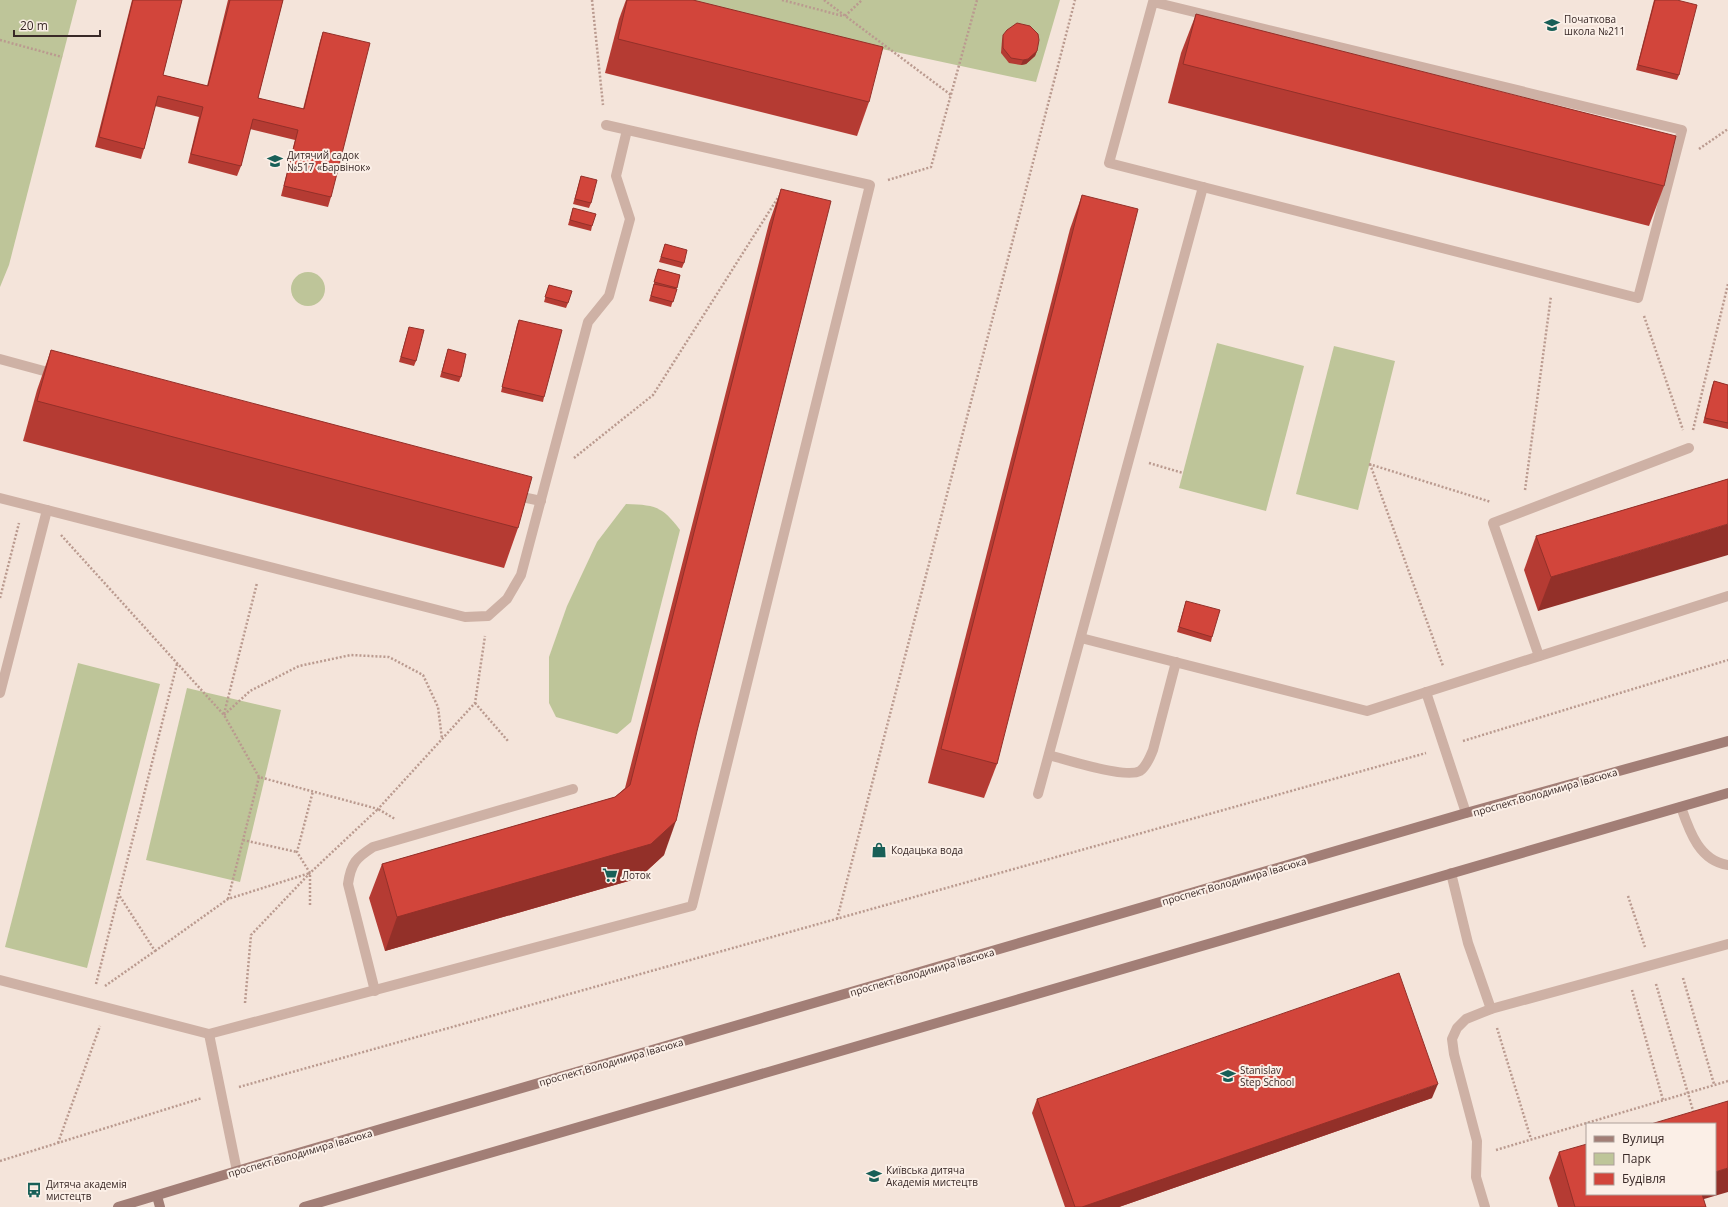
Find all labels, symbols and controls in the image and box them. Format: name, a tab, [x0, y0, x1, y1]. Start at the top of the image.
scale bar	[14, 12, 100, 38]
place label: Початкова школа №211	[1564, 12, 1625, 38]
school or university icon: Початкова школа №211	[1543, 16, 1561, 34]
text: 20 m	[20, 17, 48, 34]
place label: Дитячий садок №517 «Барвінок»	[287, 148, 370, 174]
school or university icon: Дитячий садок №517 «Барвінок»	[266, 152, 284, 170]
street label: проспект Володимира Івасюка	[1471, 765, 1619, 819]
shop icon: Кодацька вода	[870, 841, 888, 859]
place label: Кодацька вода	[891, 843, 963, 857]
street label: проспект Володимира Івасюка	[1160, 854, 1308, 908]
supermarket icon: Лоток	[601, 866, 619, 884]
place label: Лоток	[622, 868, 652, 882]
street label: проспект Володимира Івасюка	[848, 945, 996, 999]
street label: проспект Володимира Івасюка	[537, 1035, 685, 1089]
place label: Stanislav Step School	[1240, 1063, 1294, 1089]
school or university icon: Stanislav Step School	[1219, 1067, 1237, 1085]
legend	[1586, 1123, 1716, 1195]
street label: проспект Володимира Івасюка	[226, 1126, 374, 1180]
text: Вулиця	[1622, 1130, 1664, 1147]
text: Парк	[1622, 1150, 1652, 1167]
place label: Київська дитяча Академія мистецтв	[886, 1163, 978, 1189]
school or university icon: Київська дитяча Академія мистецтв	[865, 1167, 883, 1185]
text: Будівля	[1622, 1170, 1666, 1187]
place label: Дитяча академія мистецтв	[46, 1177, 127, 1203]
bus stop icon: Дитяча академія мистецтв	[25, 1181, 43, 1199]

